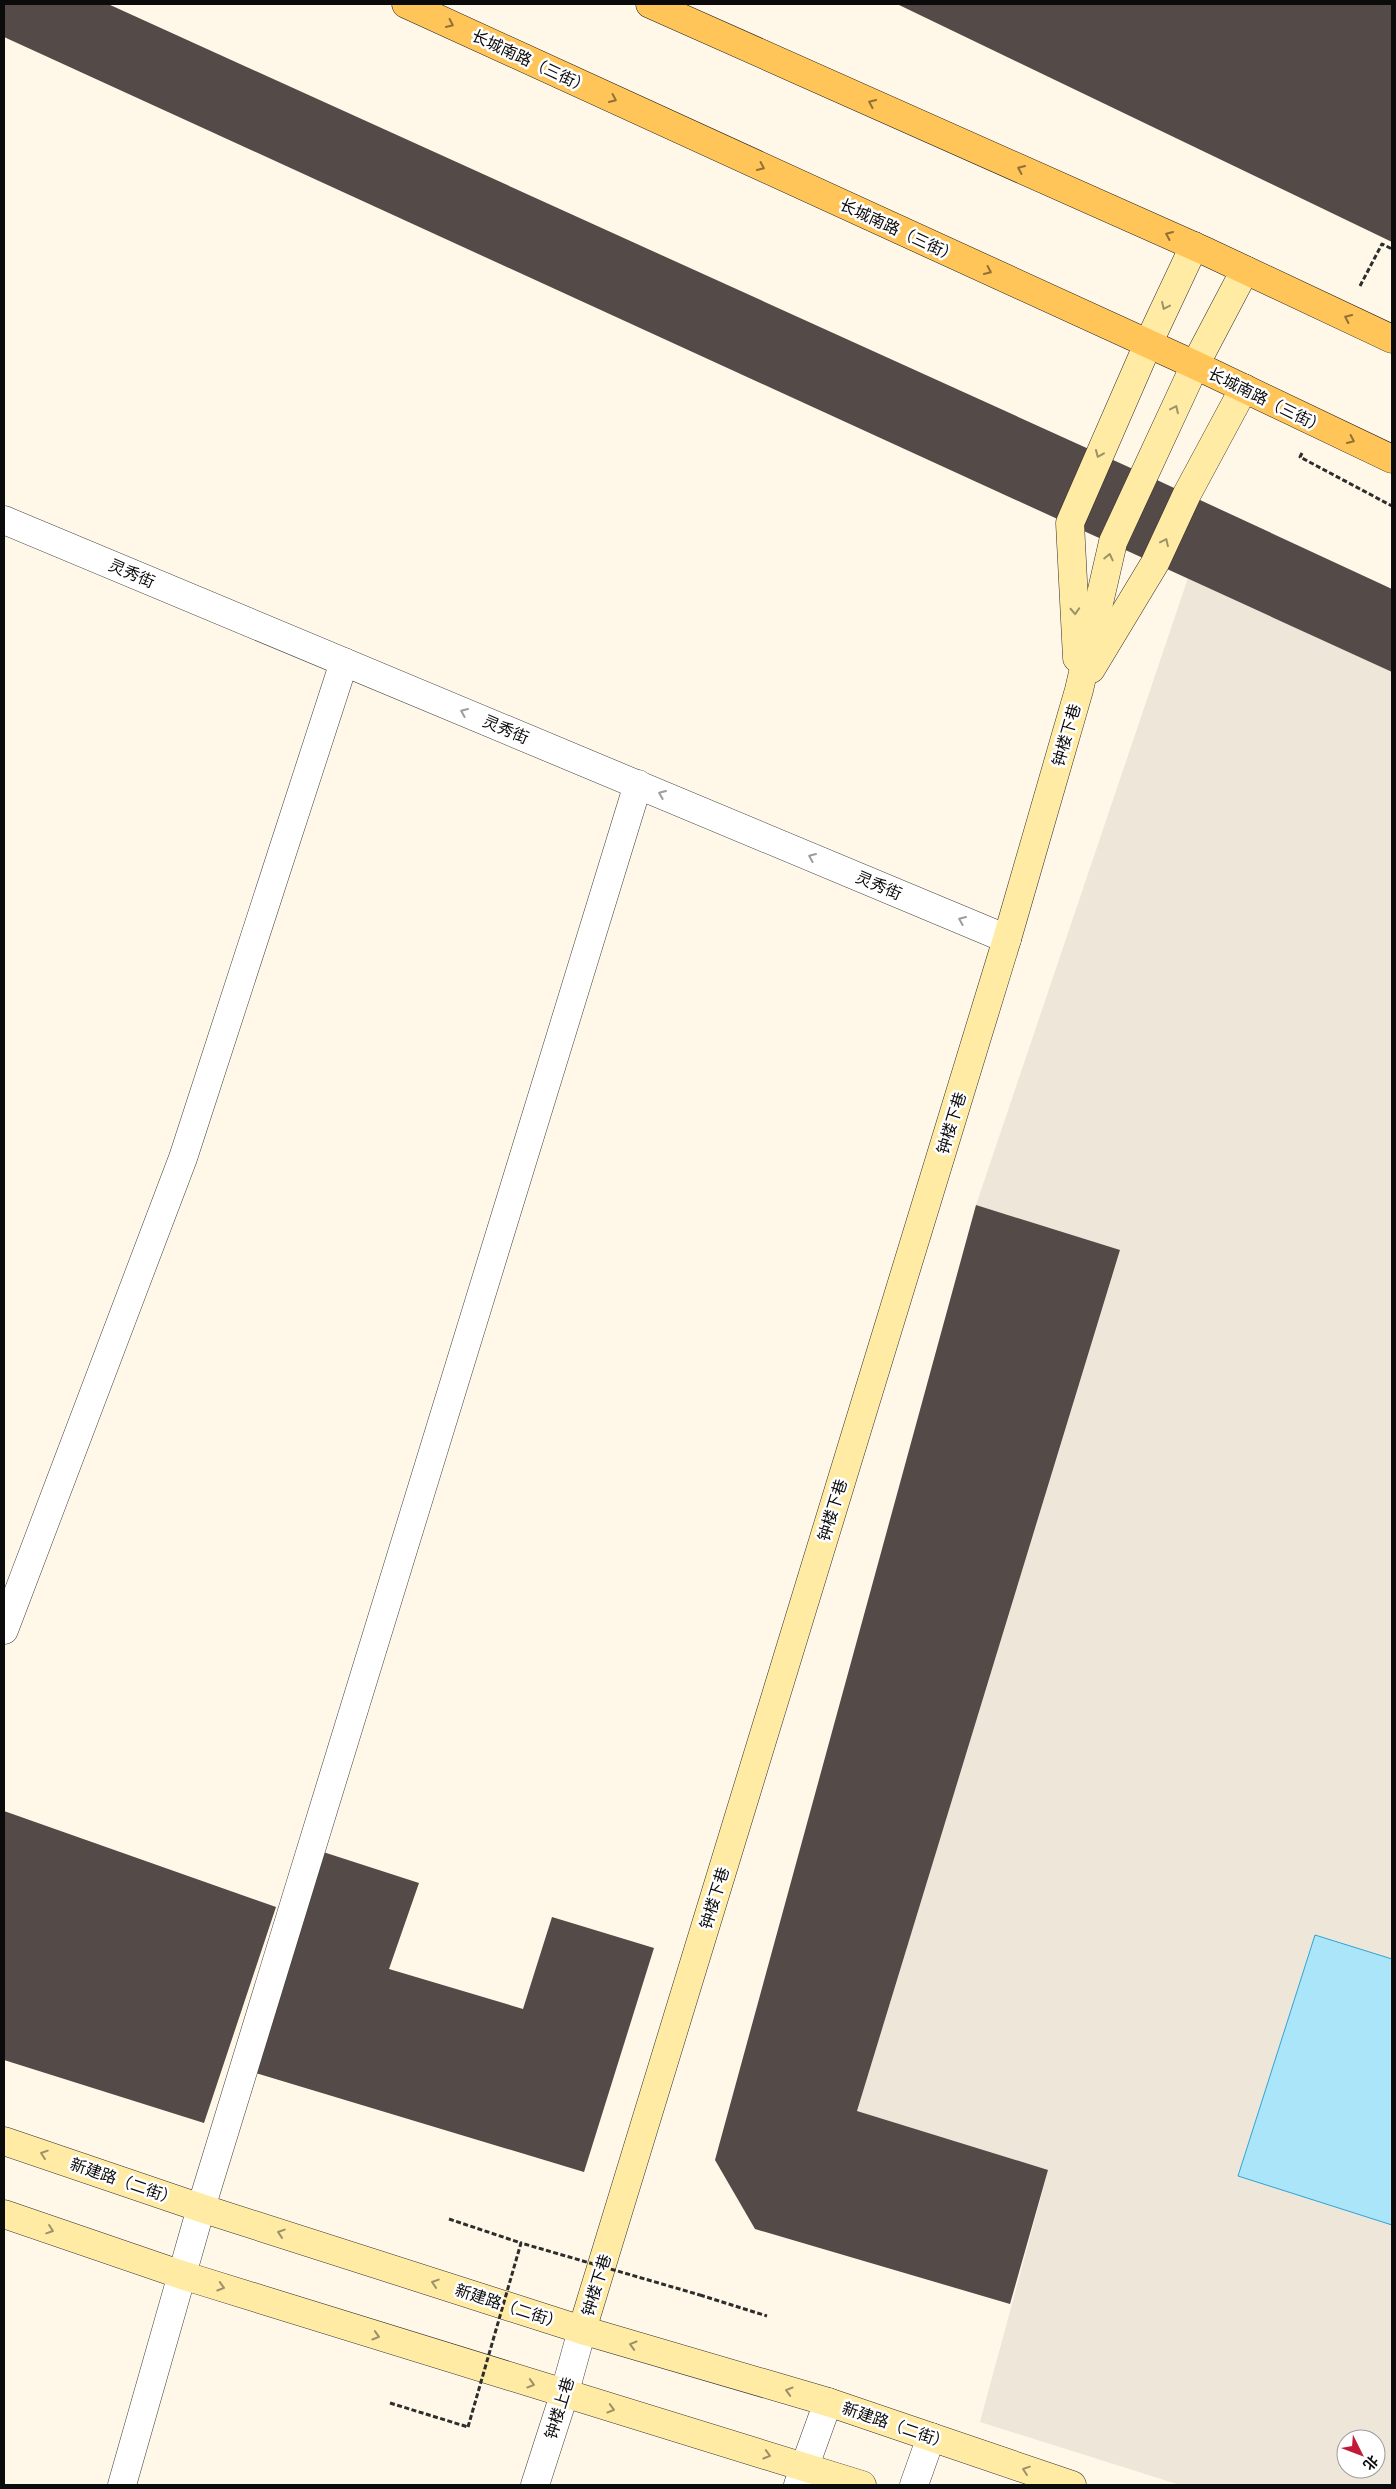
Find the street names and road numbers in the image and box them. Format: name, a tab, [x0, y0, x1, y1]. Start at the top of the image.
street label: 长城南路（三街）	[467, 24, 594, 100]
street label: 长城南路（三街）	[835, 193, 962, 269]
street label: 长城南路（三街）	[1204, 362, 1329, 440]
street label: 灵秀街	[105, 553, 158, 594]
street label: 钟楼下巷	[1047, 701, 1087, 769]
street label: 灵秀街	[479, 709, 532, 750]
street label: 灵秀街	[852, 865, 905, 906]
street label: 钟楼下巷	[931, 1089, 973, 1157]
street label: 钟楼下巷	[812, 1476, 854, 1544]
street label: 钟楼下巷	[694, 1864, 736, 1932]
street label: 新建路（二街）	[67, 2152, 181, 2212]
street label: 钟楼下巷	[576, 2251, 618, 2319]
street label: 新建路（二街）	[452, 2278, 566, 2336]
street label: 钟楼上巷	[539, 2374, 581, 2442]
street label: 新建路（二街）	[839, 2396, 953, 2456]

